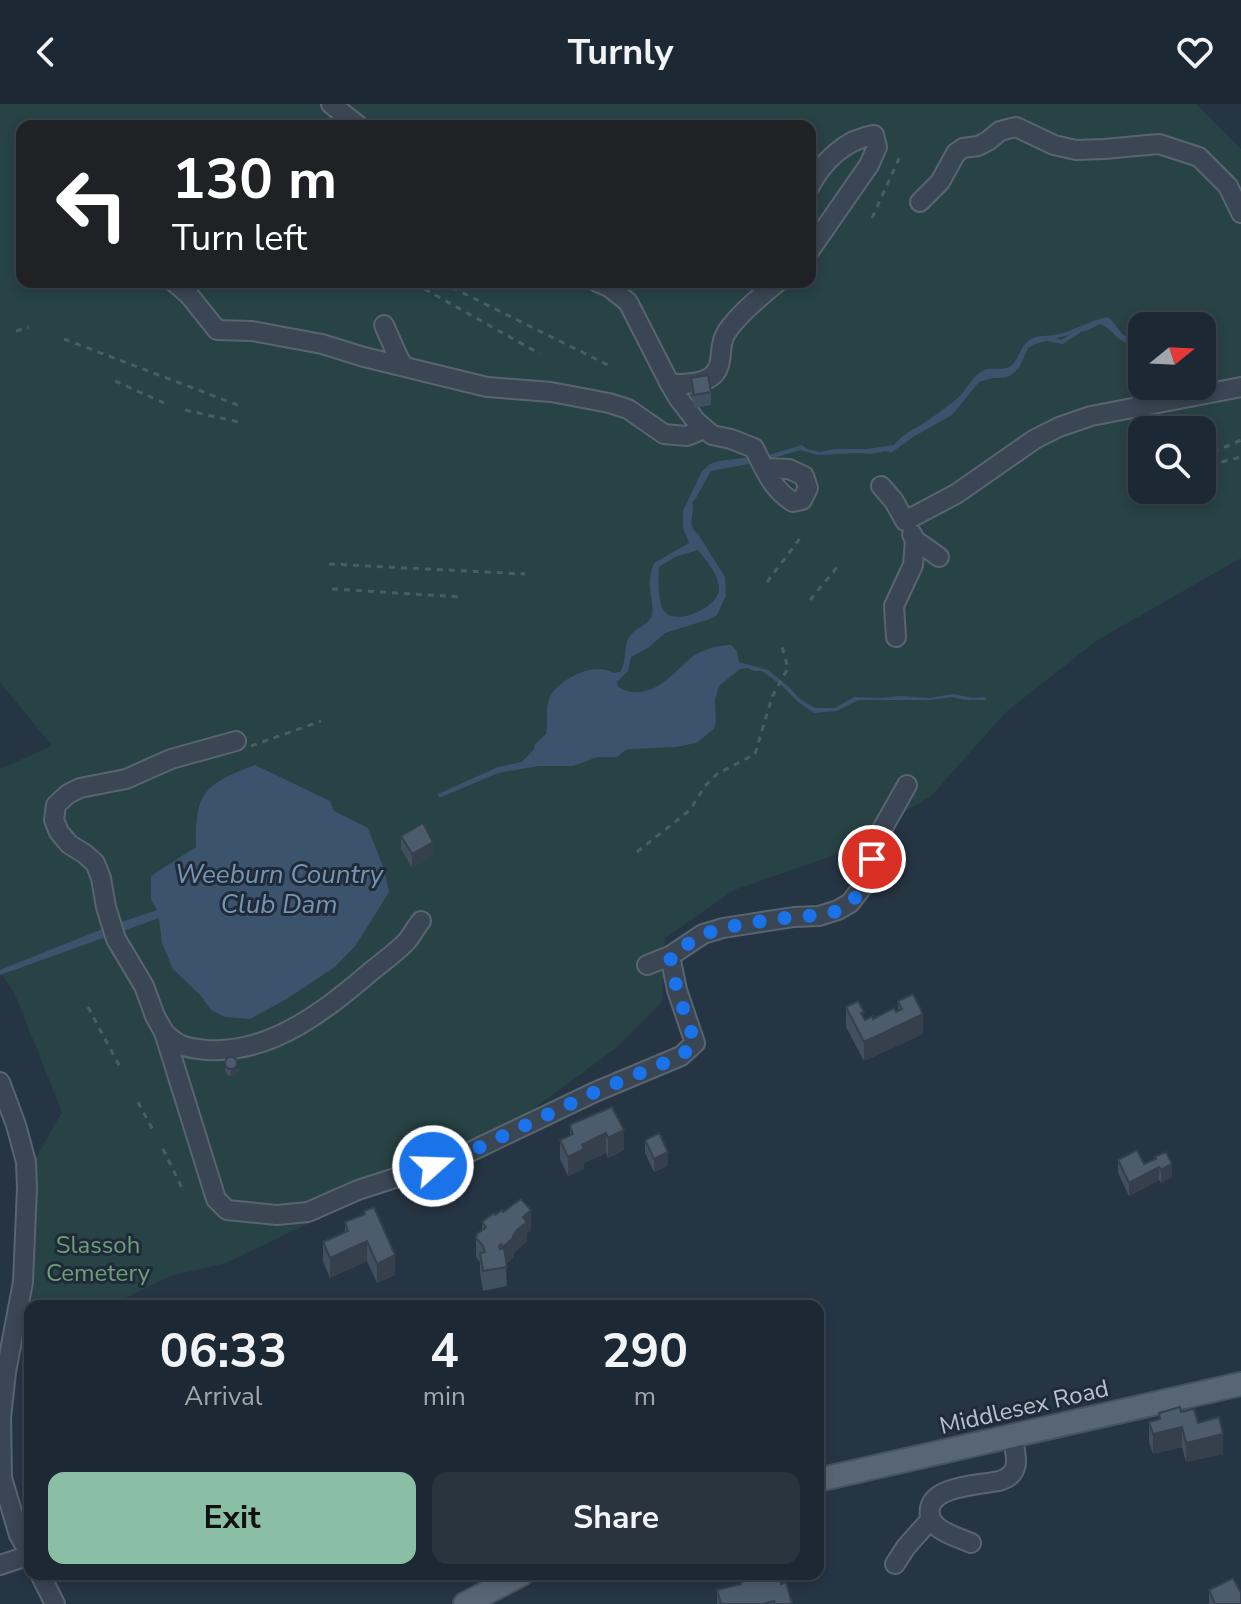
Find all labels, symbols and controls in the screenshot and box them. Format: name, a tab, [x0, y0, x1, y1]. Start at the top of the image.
text: Turnly	[568, 28, 673, 77]
icon: back	[24, 30, 68, 74]
icon: heart	[1173, 30, 1217, 74]
text: 130 m	[172, 141, 337, 218]
icon: left	[40, 152, 144, 256]
text: Turn left	[172, 214, 307, 263]
north arrow	[1128, 312, 1216, 400]
map controls	[1128, 312, 1216, 504]
button: search	[1128, 416, 1216, 504]
pin	[838, 825, 906, 893]
icon: arrive	[850, 837, 894, 881]
water label: Weeburn Country Club Dam	[175, 857, 385, 922]
position arrow	[391, 1124, 475, 1208]
park label: Slassoh Cemetery	[46, 1229, 151, 1289]
text: 06:33	[160, 1318, 287, 1384]
text: 4	[430, 1318, 459, 1384]
text: 290	[602, 1318, 688, 1384]
street label: Middlesex Road	[936, 1372, 1112, 1442]
text: Arrival	[184, 1379, 263, 1414]
text: min	[423, 1379, 466, 1414]
text: m	[634, 1379, 656, 1414]
button: Exit	[48, 1472, 416, 1564]
button: Share	[432, 1472, 800, 1564]

